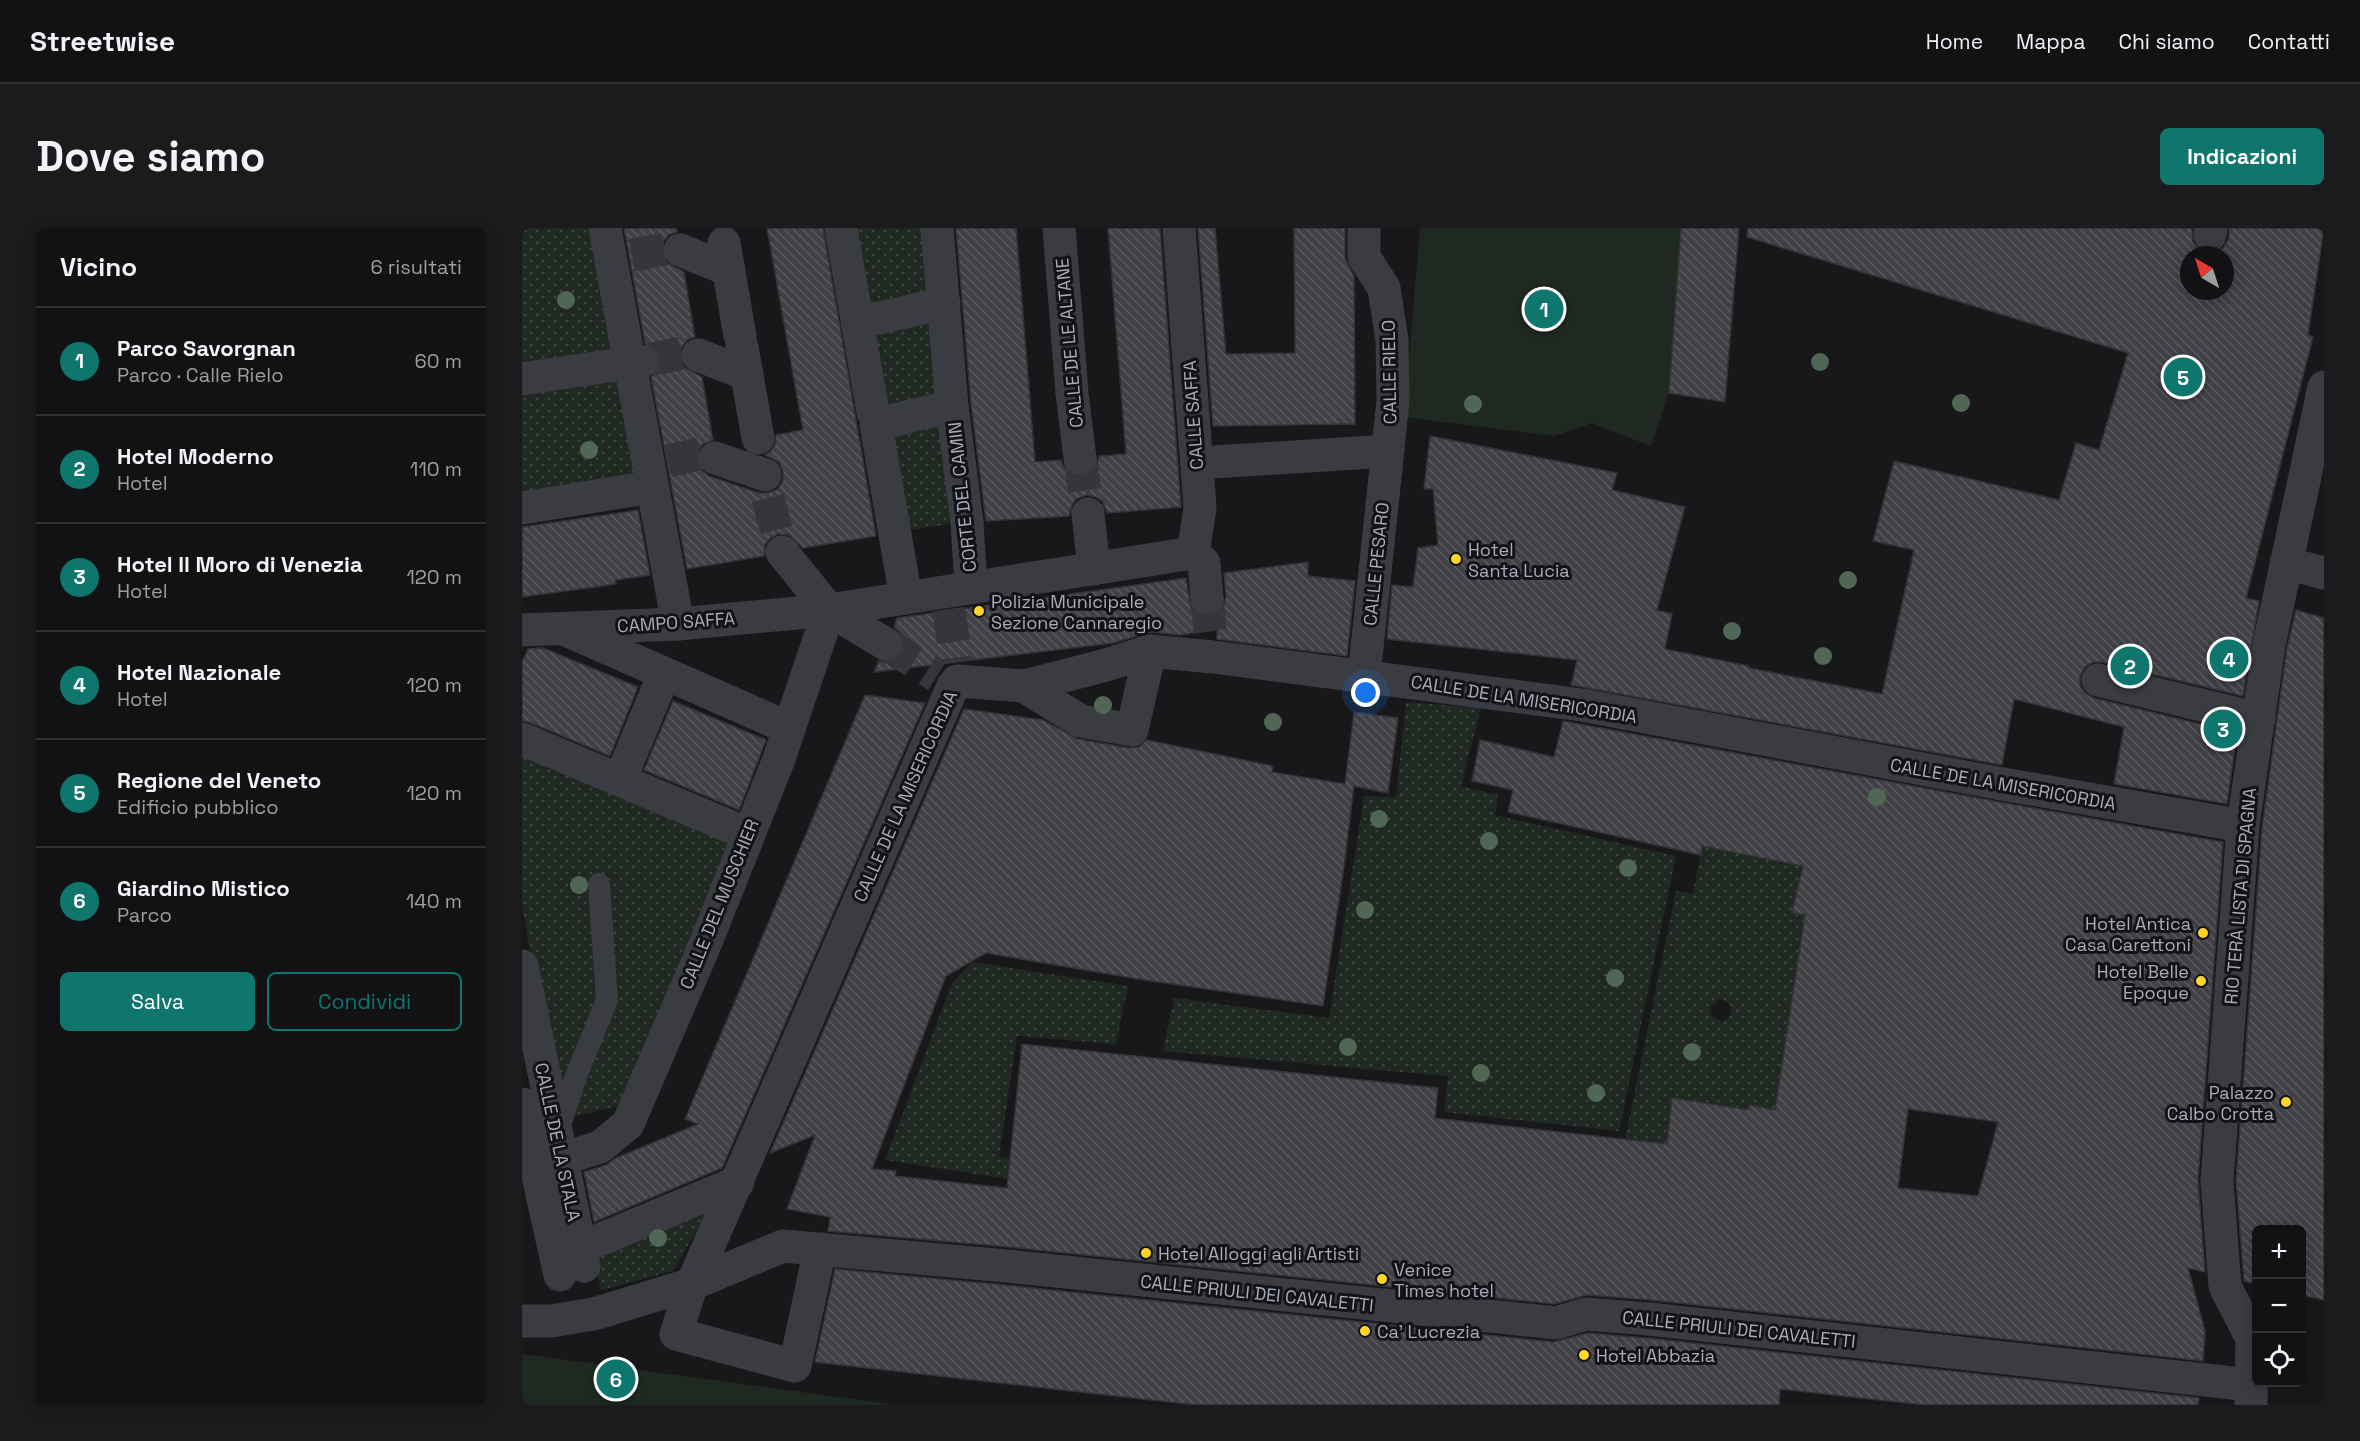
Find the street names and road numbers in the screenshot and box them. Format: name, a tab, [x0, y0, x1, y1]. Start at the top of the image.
street label: CALLE DE LE ALTANE	[1050, 257, 1088, 429]
street label: CALLE RIELO	[1377, 320, 1401, 424]
street label: CALLE SAFFA	[1178, 360, 1208, 470]
street label: CORTE DEL CAMIN	[943, 421, 981, 573]
street label: CALLE PESARO	[1358, 501, 1394, 627]
street label: CAMPO SAFFA	[616, 606, 736, 638]
street label: CALLE DE LA MISERICORDIA	[1409, 670, 1639, 728]
street label: CALLE DE LA MISERICORDIA	[848, 687, 962, 905]
street label: CALLE DE LA MISERICORDIA	[1888, 753, 2118, 815]
street label: RIO TERÀ LISTA DI SPAGNA	[2219, 787, 2261, 1005]
street label: CALLE DEL MUSCHIER	[674, 816, 764, 992]
street label: CALLE DE LA STALA	[530, 1061, 586, 1223]
street label: CALLE PRIULI DEI CAVALETTI	[1139, 1269, 1375, 1317]
street label: CALLE PRIULI DEI CAVALETTI	[1621, 1305, 1857, 1353]

